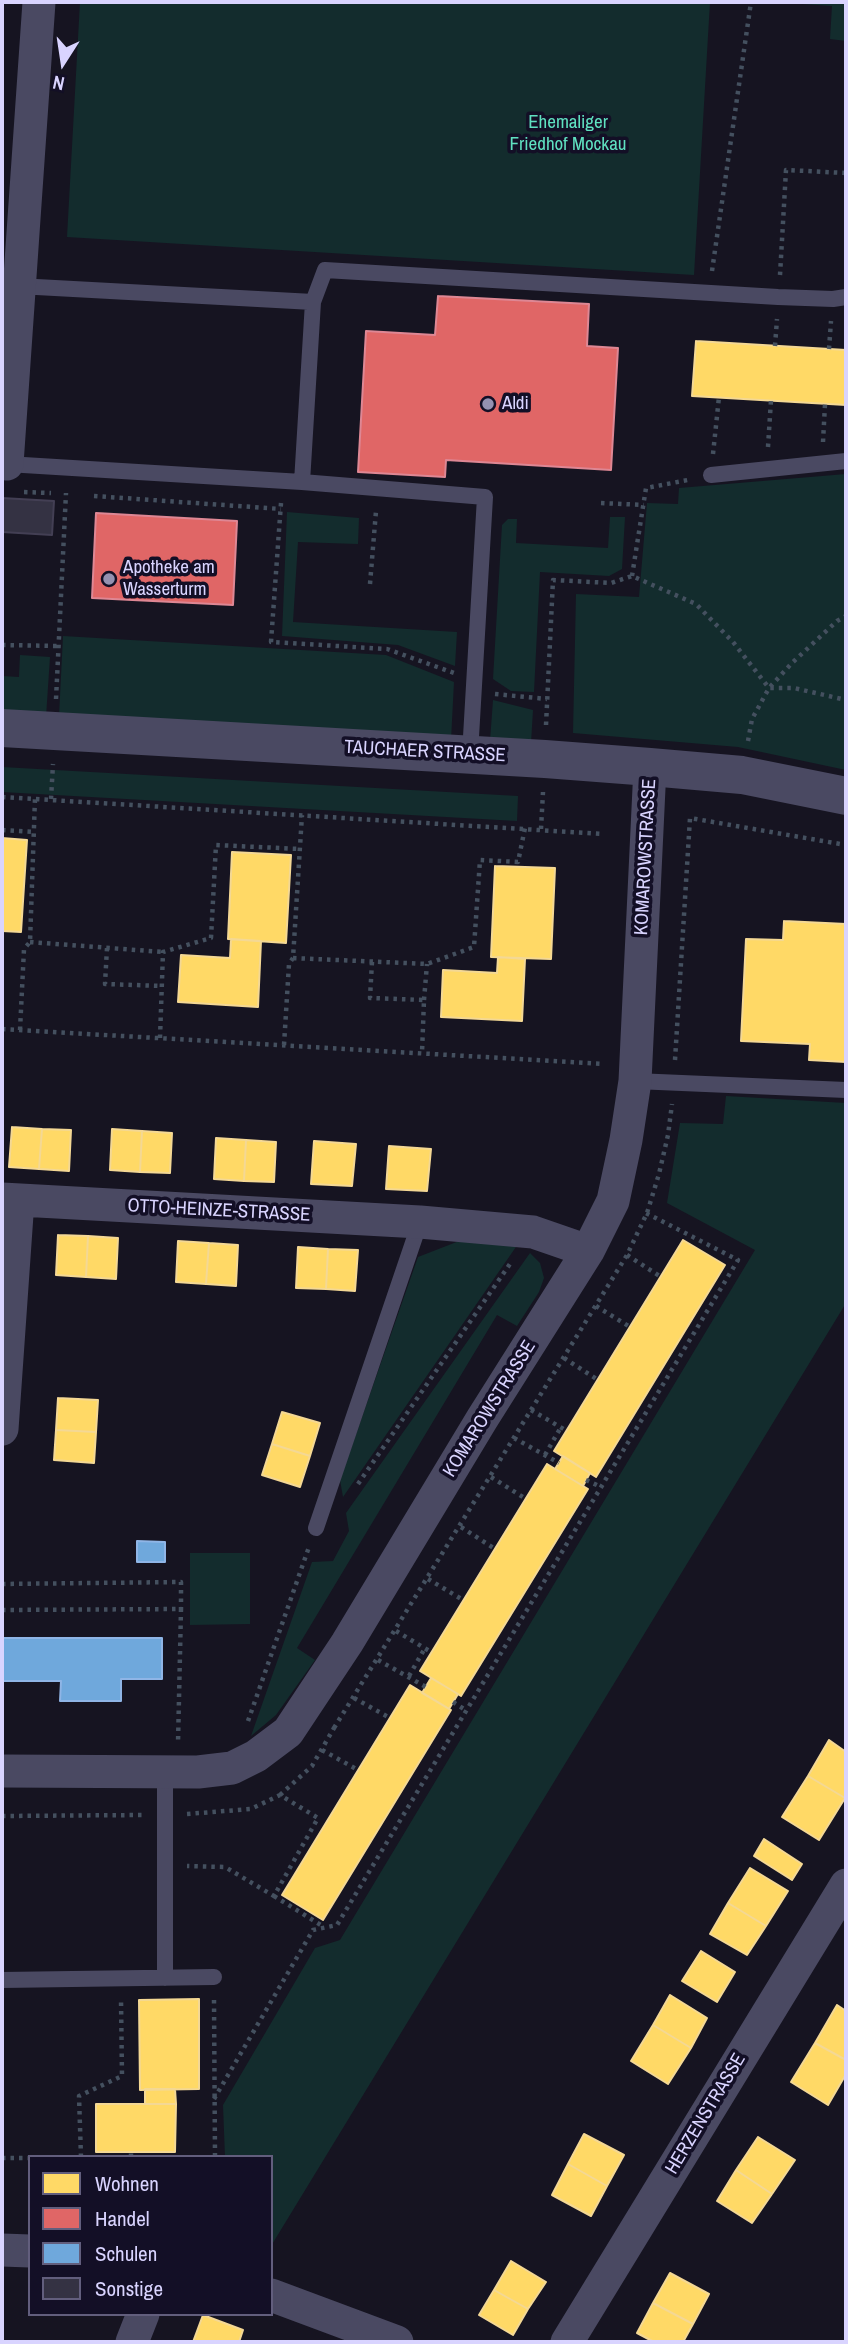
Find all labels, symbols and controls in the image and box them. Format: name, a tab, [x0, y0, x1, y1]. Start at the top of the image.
north arrow	[28, 28, 98, 98]
text: N	[50, 70, 67, 97]
park label: Ehemaliger Friedhof Mockau	[510, 112, 626, 156]
place label: Aldi	[502, 393, 529, 415]
marker: Aldi	[480, 396, 496, 412]
place label: Apotheke am Wasserturm	[123, 557, 215, 601]
marker: Apotheke am Wasserturm	[101, 571, 117, 587]
street label: TAUCHAER STRASSE	[344, 736, 506, 768]
street label: KOMAROWSTRASSE	[631, 778, 661, 936]
street label: OTTO-HEINZE-STRASSE	[127, 1195, 311, 1227]
street label: KOMAROWSTRASSE	[439, 1337, 541, 1481]
street label: HERZENSTRASSE	[661, 2050, 751, 2178]
legend	[28, 2155, 273, 2316]
text: Wohnen	[95, 2169, 159, 2198]
text: Handel	[95, 2204, 150, 2233]
text: Schulen	[95, 2239, 157, 2268]
text: Sonstige	[95, 2274, 163, 2303]

